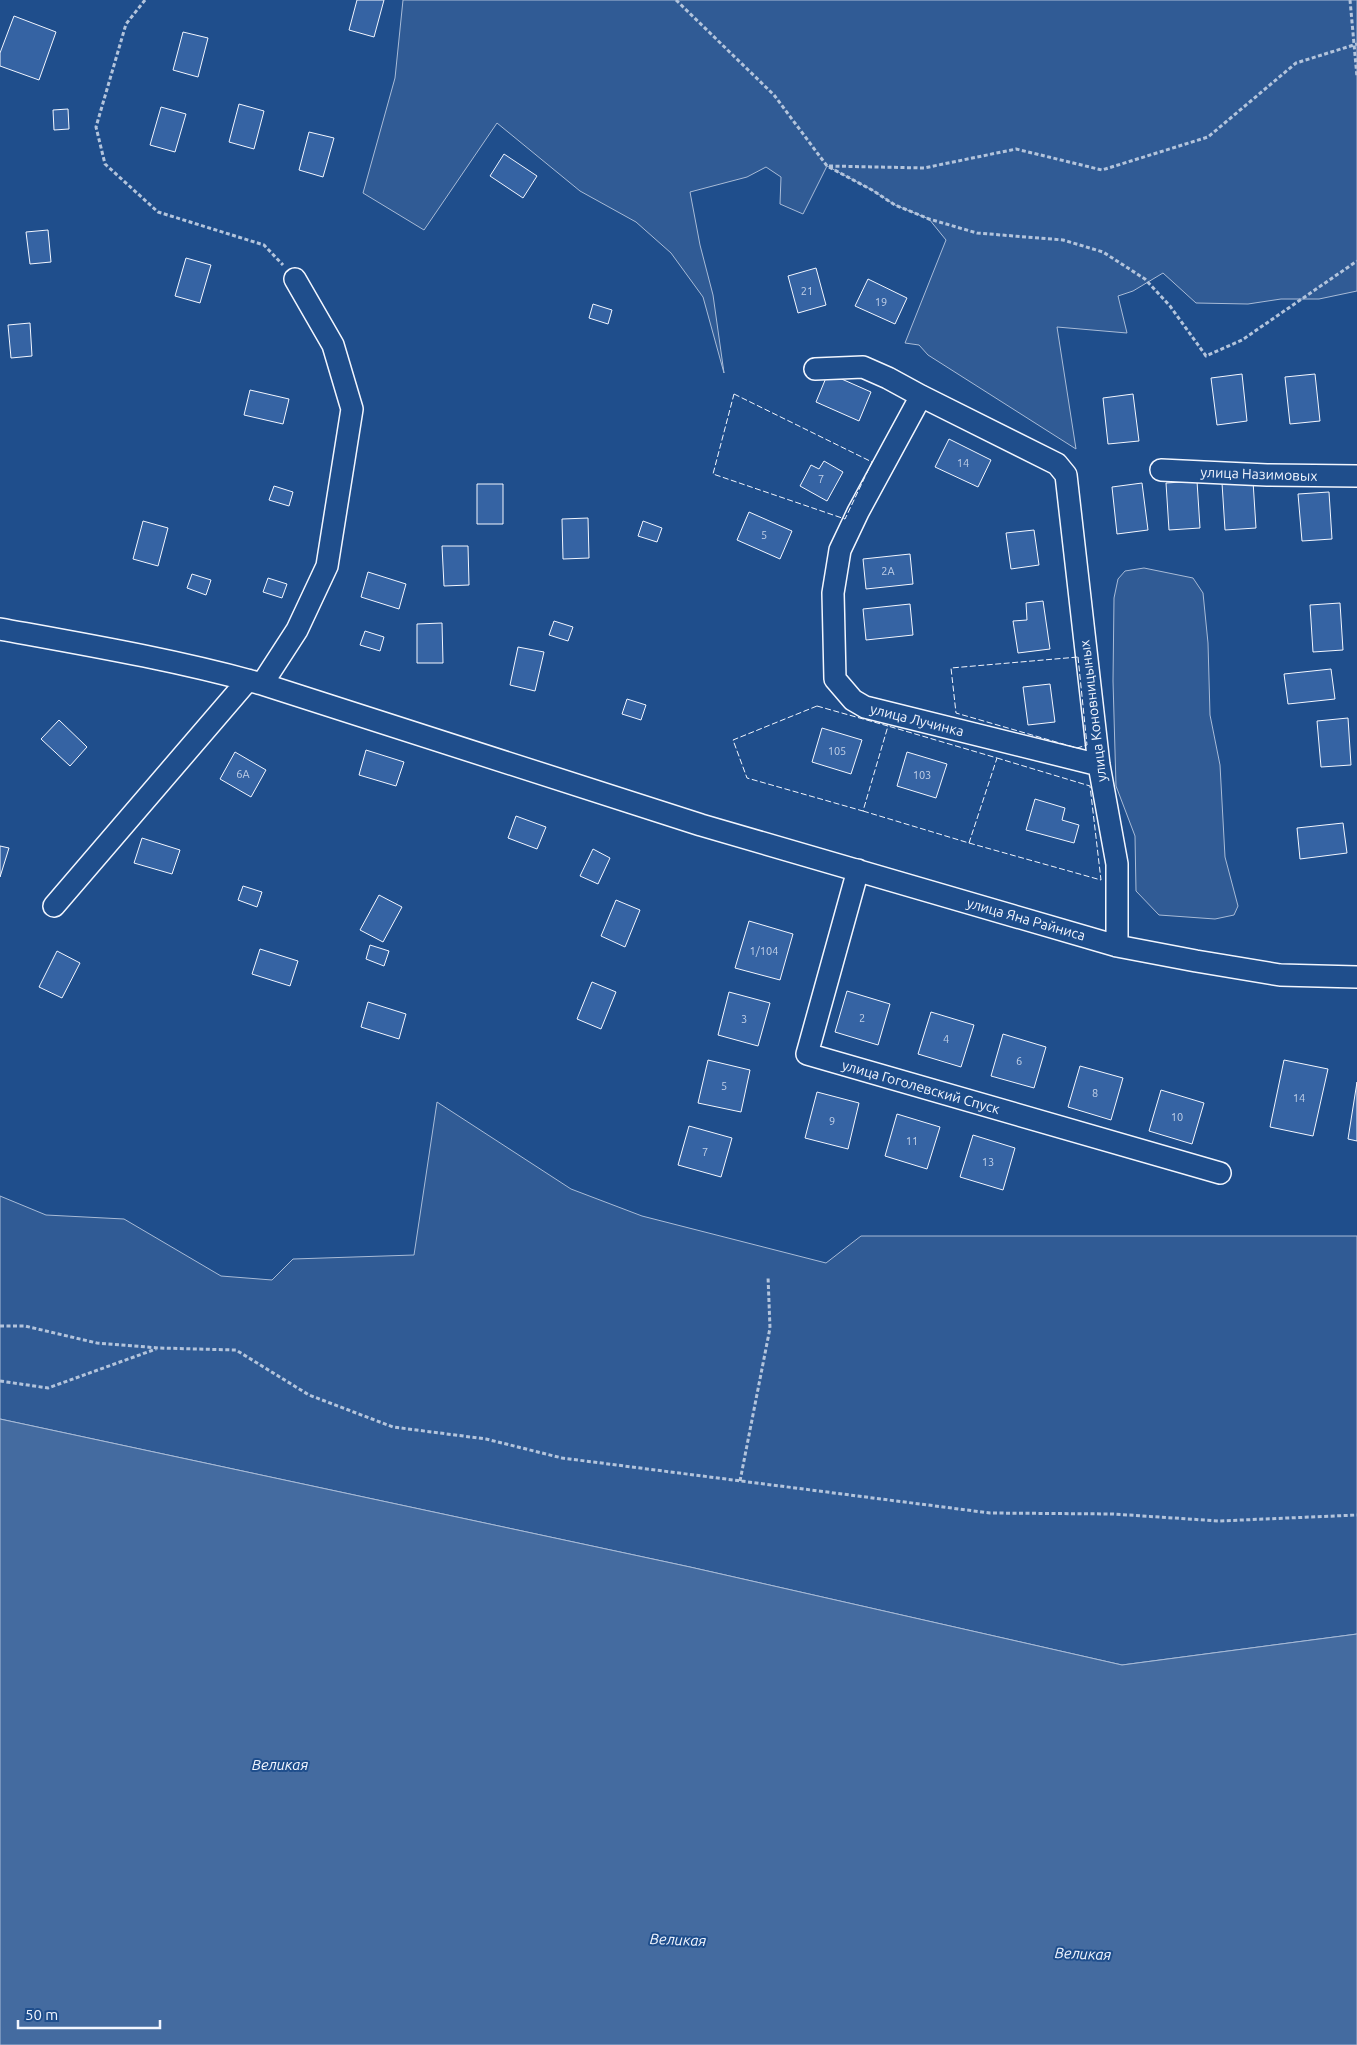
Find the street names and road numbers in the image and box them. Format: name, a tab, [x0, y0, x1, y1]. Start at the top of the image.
street label: улица Назимовых	[1200, 464, 1318, 484]
street label: улица Коновницыных	[1076, 639, 1110, 783]
street label: улица Лучинка	[868, 701, 966, 739]
street label: улица Яна Райниса	[965, 894, 1087, 944]
street label: улица Гоголевский Спуск	[840, 1057, 1002, 1117]

